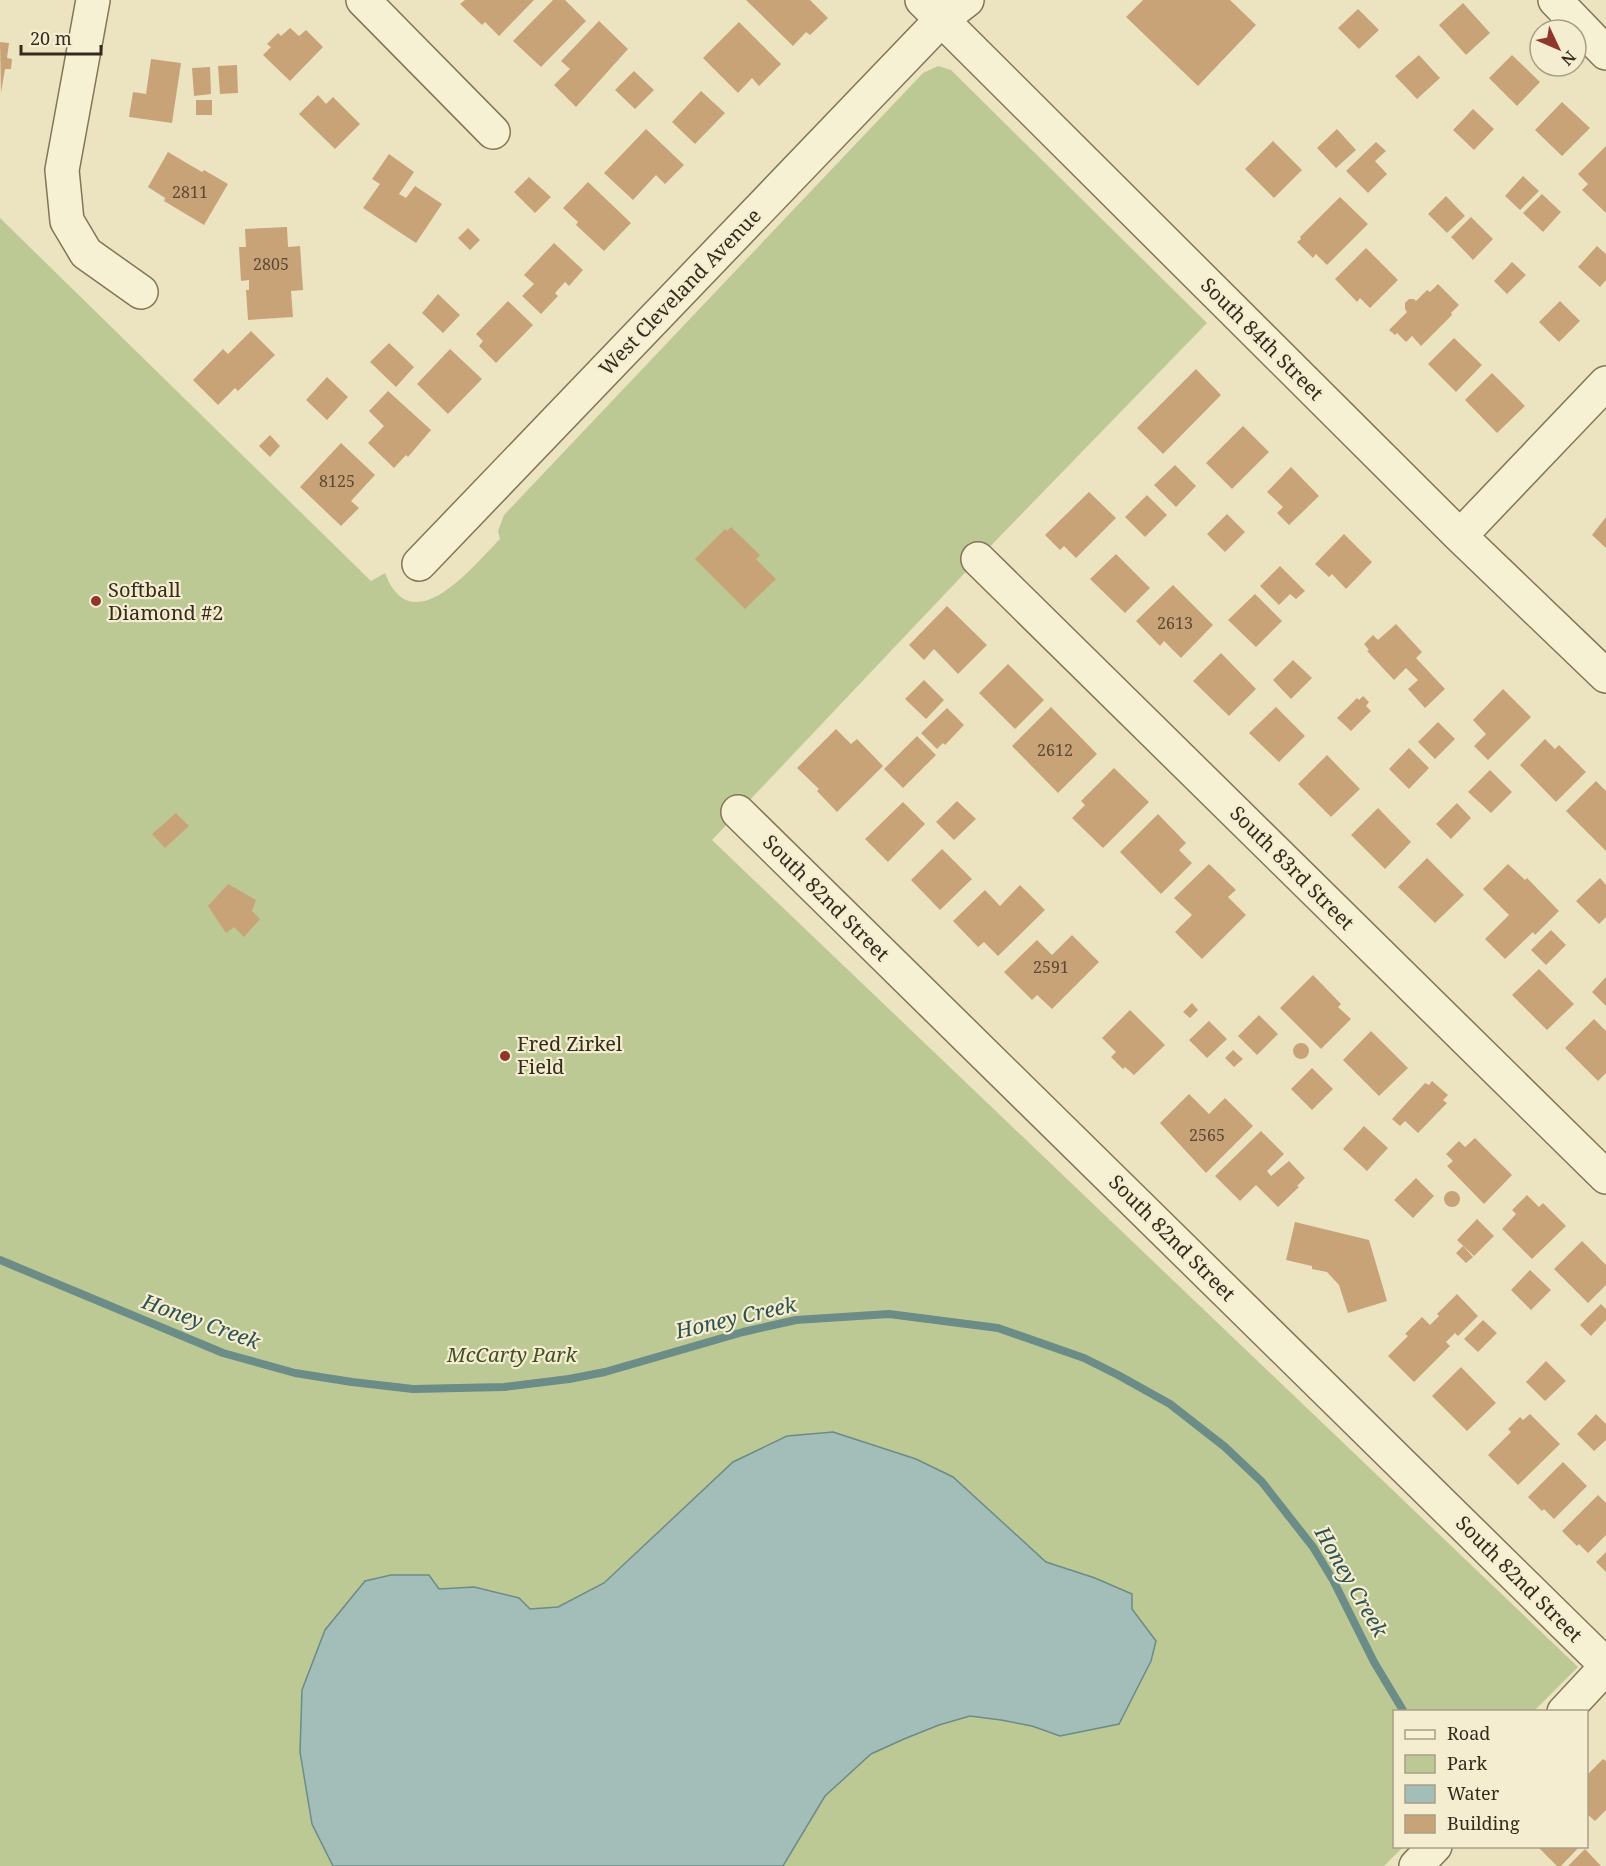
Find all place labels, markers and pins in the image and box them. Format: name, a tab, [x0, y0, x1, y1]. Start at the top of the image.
place label: Softball Diamond #2	[108, 576, 223, 626]
marker: Softball Diamond #2	[89, 594, 103, 608]
place label: Fred Zirkel Field	[517, 1030, 622, 1080]
marker: Fred Zirkel Field	[498, 1049, 512, 1063]

